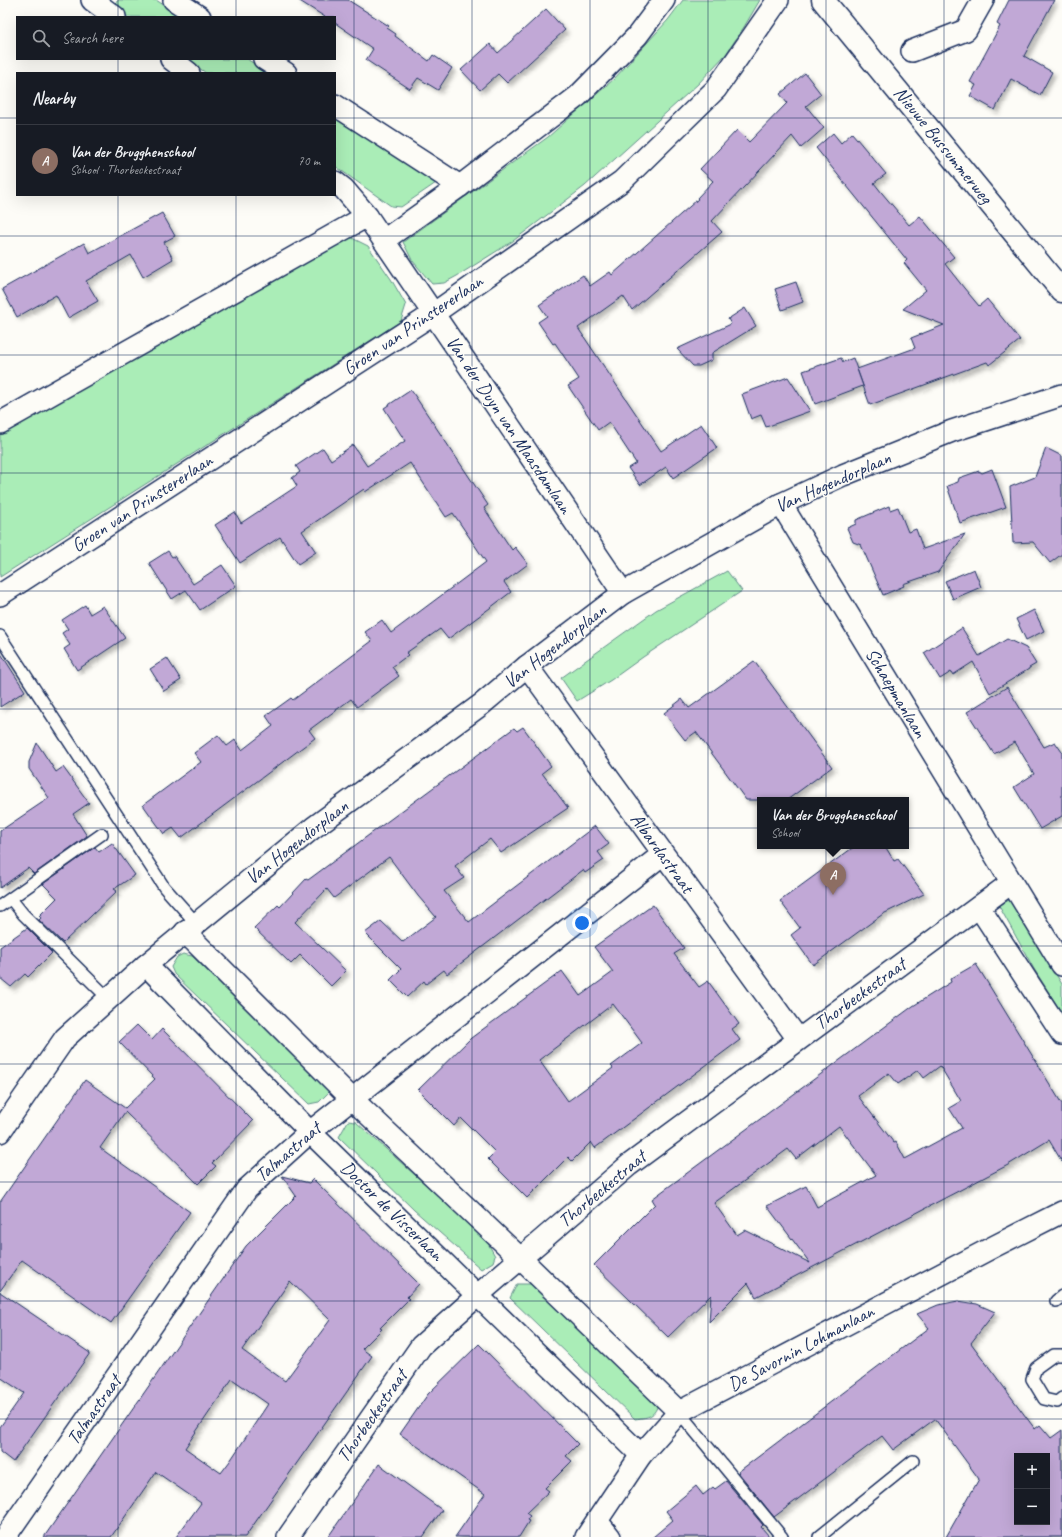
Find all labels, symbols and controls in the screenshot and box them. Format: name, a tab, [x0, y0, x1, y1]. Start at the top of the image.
search box	[16, 16, 336, 60]
icon: search	[30, 27, 52, 49]
text: Search here	[62, 29, 123, 48]
street label: Nieuwe Bussummerweg	[888, 81, 998, 209]
text: Nearby	[32, 88, 75, 109]
text: Van der Brugghenschool	[70, 143, 194, 162]
text: A	[42, 153, 48, 169]
text: 70 m	[298, 153, 320, 169]
text: School · Thorbeckestraat	[70, 162, 180, 178]
street label: Groen van Prinstererlaan	[338, 269, 489, 381]
street label: Van der Duyn van Maasdamlaan	[440, 331, 578, 520]
street label: Van Hogendorplaan	[771, 446, 895, 518]
street label: Groen van Prinstererlaan	[67, 448, 218, 558]
street label: Van Hogendorplaan	[499, 598, 612, 694]
street label: Schaepmanlaan	[860, 644, 932, 743]
street label: Van Hogendorplaan	[241, 794, 354, 890]
popup	[757, 797, 909, 849]
text: Van der Brugghenschool	[771, 806, 895, 825]
street label: Albardastraat	[625, 808, 700, 899]
text: School	[771, 825, 799, 841]
pin: A	[820, 862, 846, 895]
your location	[572, 913, 592, 933]
street label: Thorbeckestraat	[809, 951, 913, 1035]
street label: Talmastraat	[250, 1115, 328, 1187]
street label: Thorbeckestraat	[553, 1143, 653, 1233]
street label: Doctor de Visserlaan	[335, 1156, 450, 1267]
street label: De Savornin Lohmanlaan	[724, 1299, 879, 1397]
street label: Thorbeckestraat	[331, 1363, 414, 1467]
street label: Talmastraat	[61, 1368, 128, 1450]
map controls	[1014, 1453, 1050, 1525]
button: +	[1014, 1453, 1050, 1489]
button: −	[1014, 1489, 1050, 1525]

